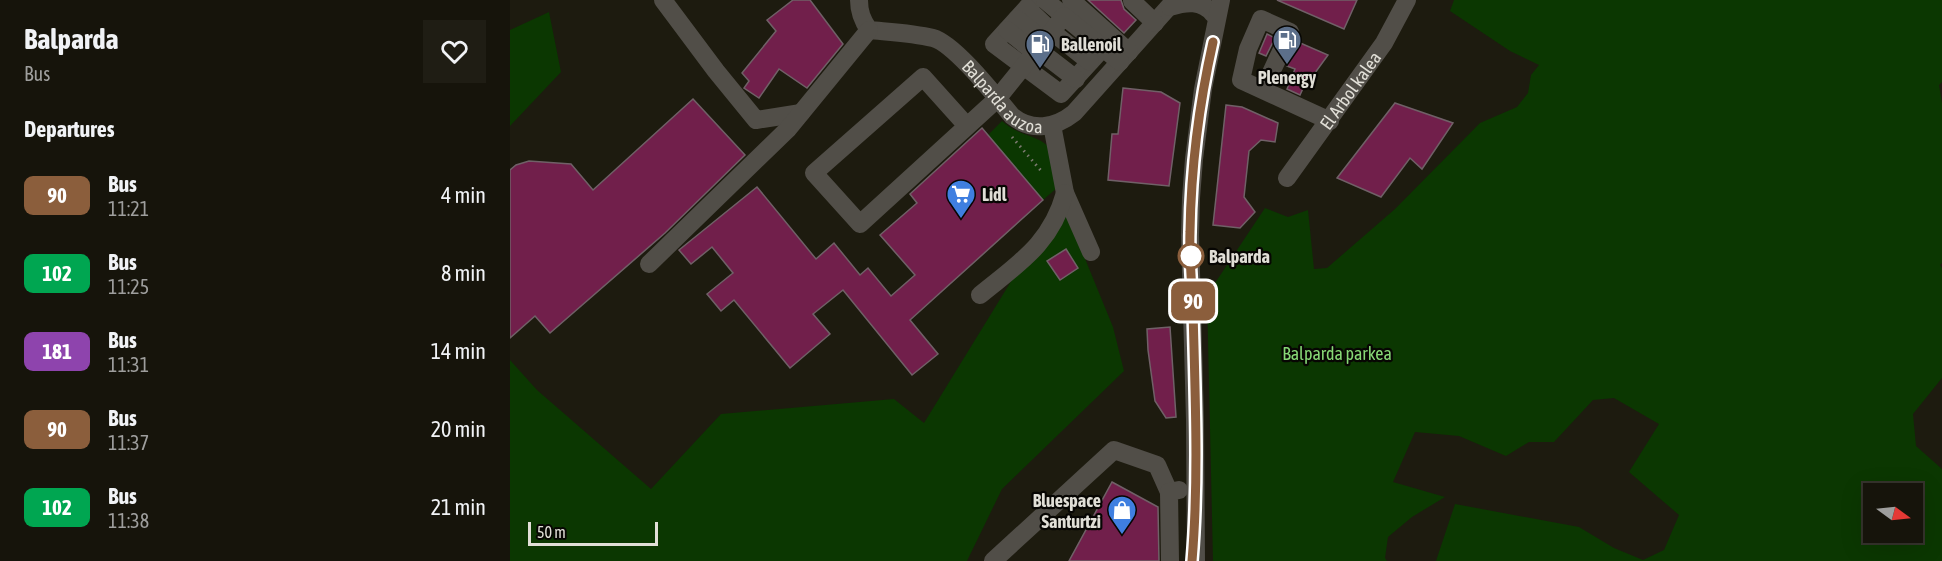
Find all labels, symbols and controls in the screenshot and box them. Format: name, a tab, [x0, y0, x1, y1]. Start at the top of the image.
button: heart	[423, 20, 486, 83]
text: Balparda	[24, 23, 119, 55]
fuel station icon: Plenergy	[1271, 24, 1303, 66]
fuel station icon: Ballenoil	[1024, 28, 1056, 70]
place label: Ballenoil	[1061, 34, 1122, 55]
street label: El Arbol kalea	[1315, 47, 1385, 133]
street label: Balparda auzoa	[958, 55, 1043, 137]
text: Bus	[24, 62, 50, 85]
place label: Plenergy	[1258, 67, 1317, 88]
text: Departures	[24, 116, 114, 142]
text: Bus	[108, 171, 137, 197]
supermarket icon: Lidl	[945, 178, 977, 220]
text: 4 min	[441, 182, 486, 208]
text: 90	[47, 183, 67, 207]
place label: Lidl	[982, 184, 1007, 205]
text: 11:21	[108, 197, 149, 220]
marker: Balparda	[1178, 243, 1204, 269]
place label: Balparda	[1209, 246, 1270, 267]
text: Bus	[108, 249, 137, 275]
text: 8 min	[441, 260, 486, 286]
text: 102	[42, 261, 72, 285]
text: 11:25	[108, 275, 149, 298]
line badge: 90	[1166, 282, 1220, 320]
text: 90	[1183, 289, 1203, 313]
text: Bus	[108, 327, 137, 353]
text: 14 min	[431, 338, 486, 364]
text: 181	[42, 339, 72, 363]
park label: Balparda parkea	[1282, 343, 1392, 364]
text: 11:31	[108, 353, 149, 376]
text: Bus	[108, 405, 137, 431]
text: 20 min	[431, 416, 486, 442]
text: 90	[47, 417, 67, 441]
text: 11:37	[108, 431, 149, 454]
text: Bus	[108, 483, 137, 509]
north arrow	[1863, 483, 1923, 543]
map controls	[1863, 483, 1923, 543]
place label: Bluespace Santurtzi	[1033, 490, 1101, 532]
text: 21 min	[431, 494, 486, 520]
shop icon: Bluespace Santurtzi	[1106, 494, 1138, 536]
text: 102	[42, 495, 72, 519]
text: 11:38	[108, 509, 149, 532]
scale bar	[528, 519, 658, 546]
text: 50 m	[537, 523, 566, 541]

